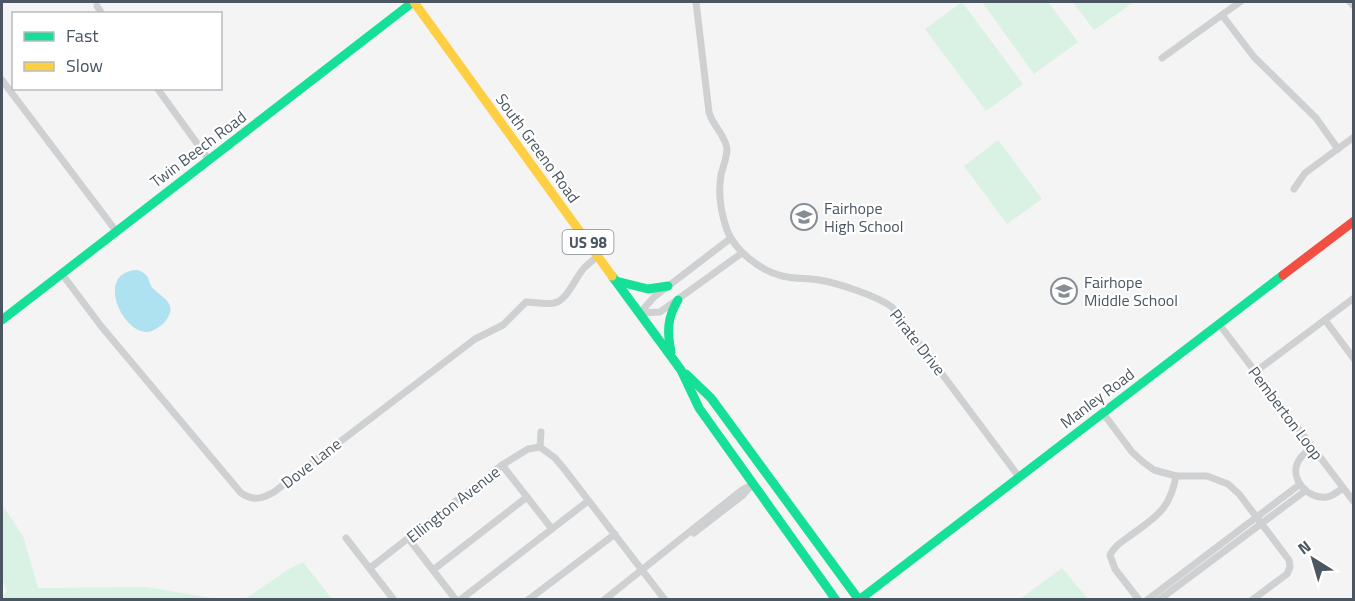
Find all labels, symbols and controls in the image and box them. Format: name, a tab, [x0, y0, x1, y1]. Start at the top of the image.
legend	[12, 12, 222, 90]
text: Fast	[66, 22, 99, 49]
text: Slow	[66, 52, 103, 79]
street label: South Greeno Road	[490, 88, 586, 208]
street label: Twin Beech Road	[145, 105, 251, 193]
place label: Fairhope High School	[824, 196, 903, 238]
school or university icon: Fairhope High School	[789, 202, 819, 232]
road number: US 98	[562, 230, 614, 254]
place label: Fairhope Middle School	[1084, 270, 1178, 312]
school or university icon: Fairhope Middle School	[1049, 276, 1079, 306]
street label: Pirate Drive	[884, 304, 952, 380]
street label: Pemberton Loop	[1243, 361, 1329, 465]
street label: Manley Road	[1055, 362, 1139, 434]
street label: Dove Lane	[276, 432, 346, 494]
street label: Ellington Avenue	[401, 460, 505, 548]
north arrow	[1283, 529, 1343, 589]
text: N	[1292, 534, 1316, 560]

